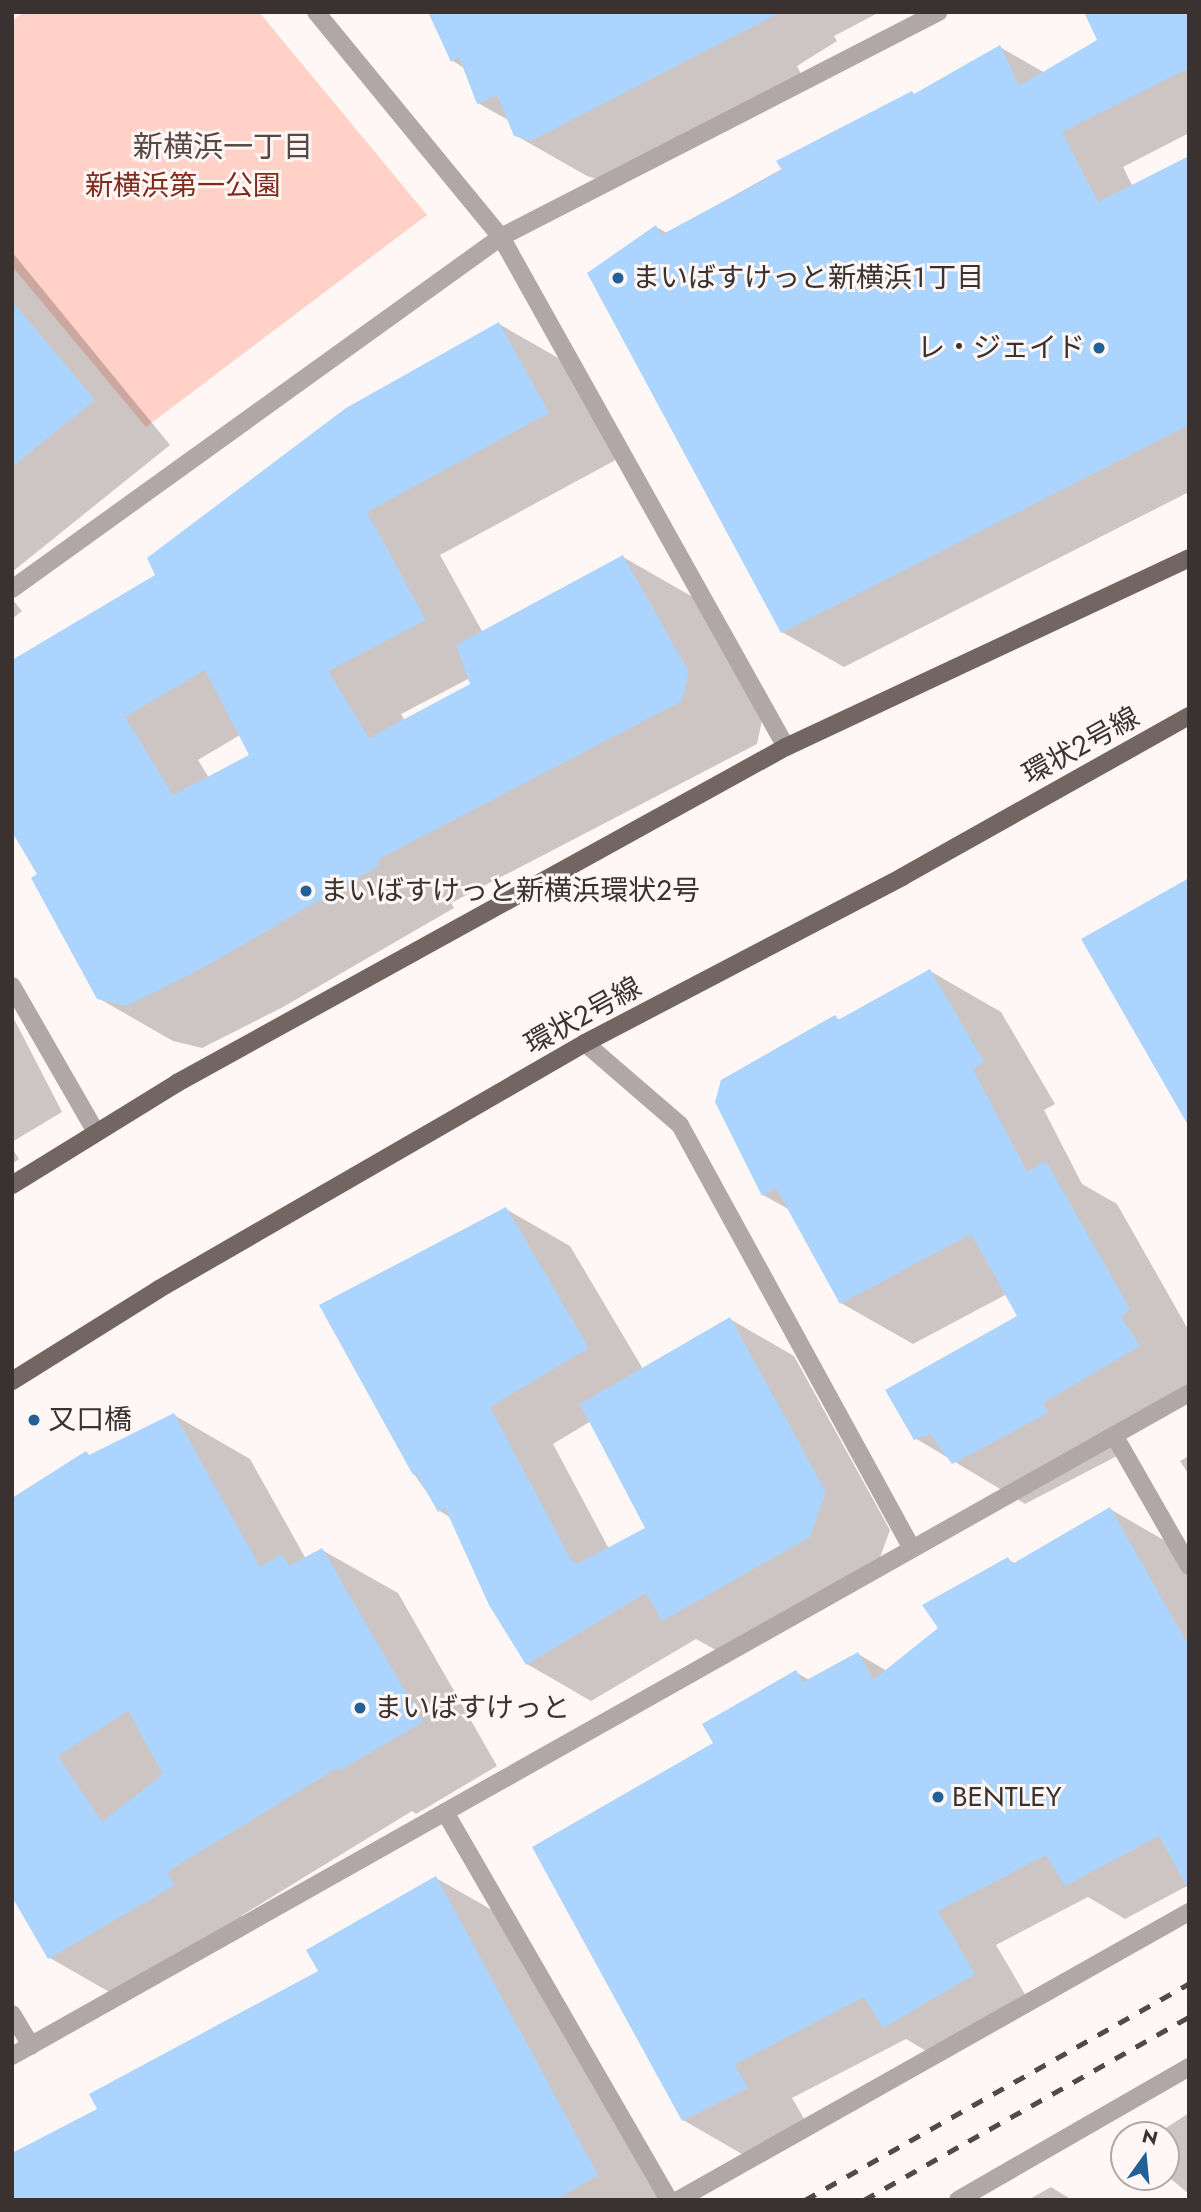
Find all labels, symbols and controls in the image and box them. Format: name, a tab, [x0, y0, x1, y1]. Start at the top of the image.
district label: 新横浜一丁目	[133, 129, 313, 165]
park label: 新横浜第一公園	[85, 169, 281, 203]
place label: まいばすけっと新横浜１丁目	[632, 261, 984, 295]
marker: まいばすけっと新横浜１丁目	[610, 270, 626, 286]
place label: レ・ジェイド	[917, 331, 1085, 365]
marker: レ・ジェイド	[1091, 340, 1107, 356]
street label: 環状2号線	[1017, 700, 1145, 792]
place label: まいばすけっと新横浜環状２号	[320, 874, 700, 908]
marker: まいばすけっと新横浜環状２号	[298, 883, 314, 899]
street label: 環状2号線	[519, 970, 647, 1062]
place label: 又口橋	[48, 1403, 132, 1437]
marker: 又口橋	[26, 1412, 42, 1428]
place label: まいばすけっと	[374, 1691, 570, 1725]
marker: まいばすけっと	[352, 1700, 368, 1716]
place label: BENTLEY	[952, 1780, 1061, 1814]
marker: BENTLEY	[930, 1789, 946, 1805]
north arrow	[1110, 2121, 1180, 2191]
text: N	[1139, 2122, 1161, 2152]

